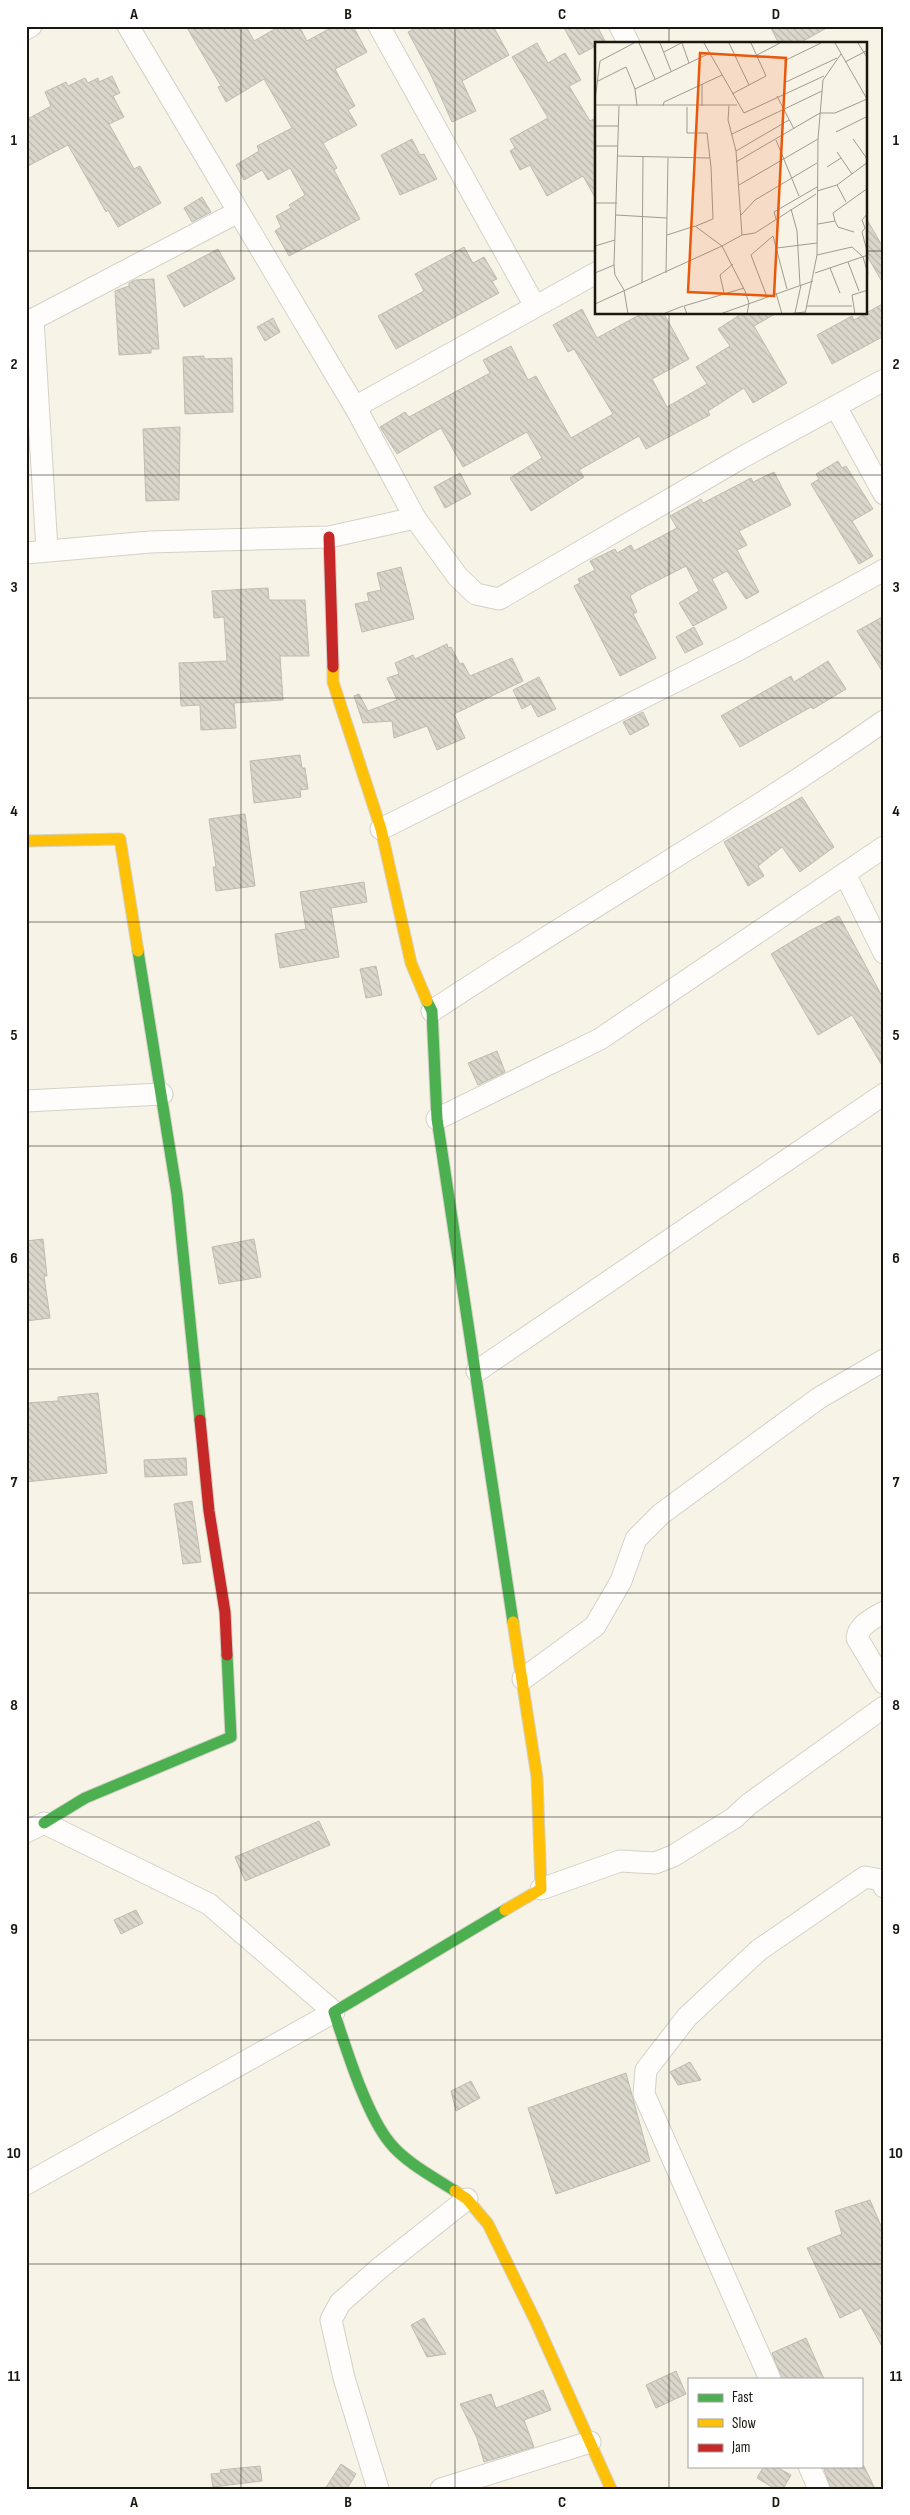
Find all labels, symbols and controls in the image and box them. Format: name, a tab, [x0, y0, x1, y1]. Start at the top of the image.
text: A	[129, 5, 138, 24]
text: B	[344, 5, 352, 24]
text: C	[558, 5, 566, 24]
text: D	[772, 5, 780, 24]
inset map	[595, 42, 868, 315]
text: 1	[11, 131, 18, 150]
text: 1	[893, 131, 900, 150]
text: 2	[10, 355, 18, 374]
text: 2	[892, 355, 900, 374]
text: 3	[10, 578, 18, 597]
text: 3	[892, 578, 900, 597]
text: 4	[10, 802, 18, 821]
text: 4	[892, 802, 900, 821]
text: 5	[10, 1026, 18, 1045]
text: 5	[892, 1026, 900, 1045]
text: 6	[10, 1249, 18, 1268]
text: 6	[892, 1249, 900, 1268]
text: 7	[11, 1473, 18, 1492]
text: 7	[893, 1473, 900, 1492]
text: 8	[10, 1696, 18, 1715]
text: 8	[892, 1696, 900, 1715]
text: 9	[10, 1920, 18, 1939]
text: 9	[892, 1920, 900, 1939]
text: 10	[7, 2144, 21, 2163]
text: 10	[889, 2144, 903, 2163]
text: 11	[8, 2367, 21, 2386]
text: 11	[890, 2367, 903, 2386]
legend	[688, 2378, 862, 2468]
text: Fast	[732, 2388, 754, 2407]
text: Slow	[732, 2414, 756, 2433]
text: Jam	[731, 2438, 750, 2457]
text: A	[129, 2493, 138, 2512]
text: B	[344, 2493, 352, 2512]
text: C	[558, 2493, 566, 2512]
text: D	[772, 2493, 780, 2512]

